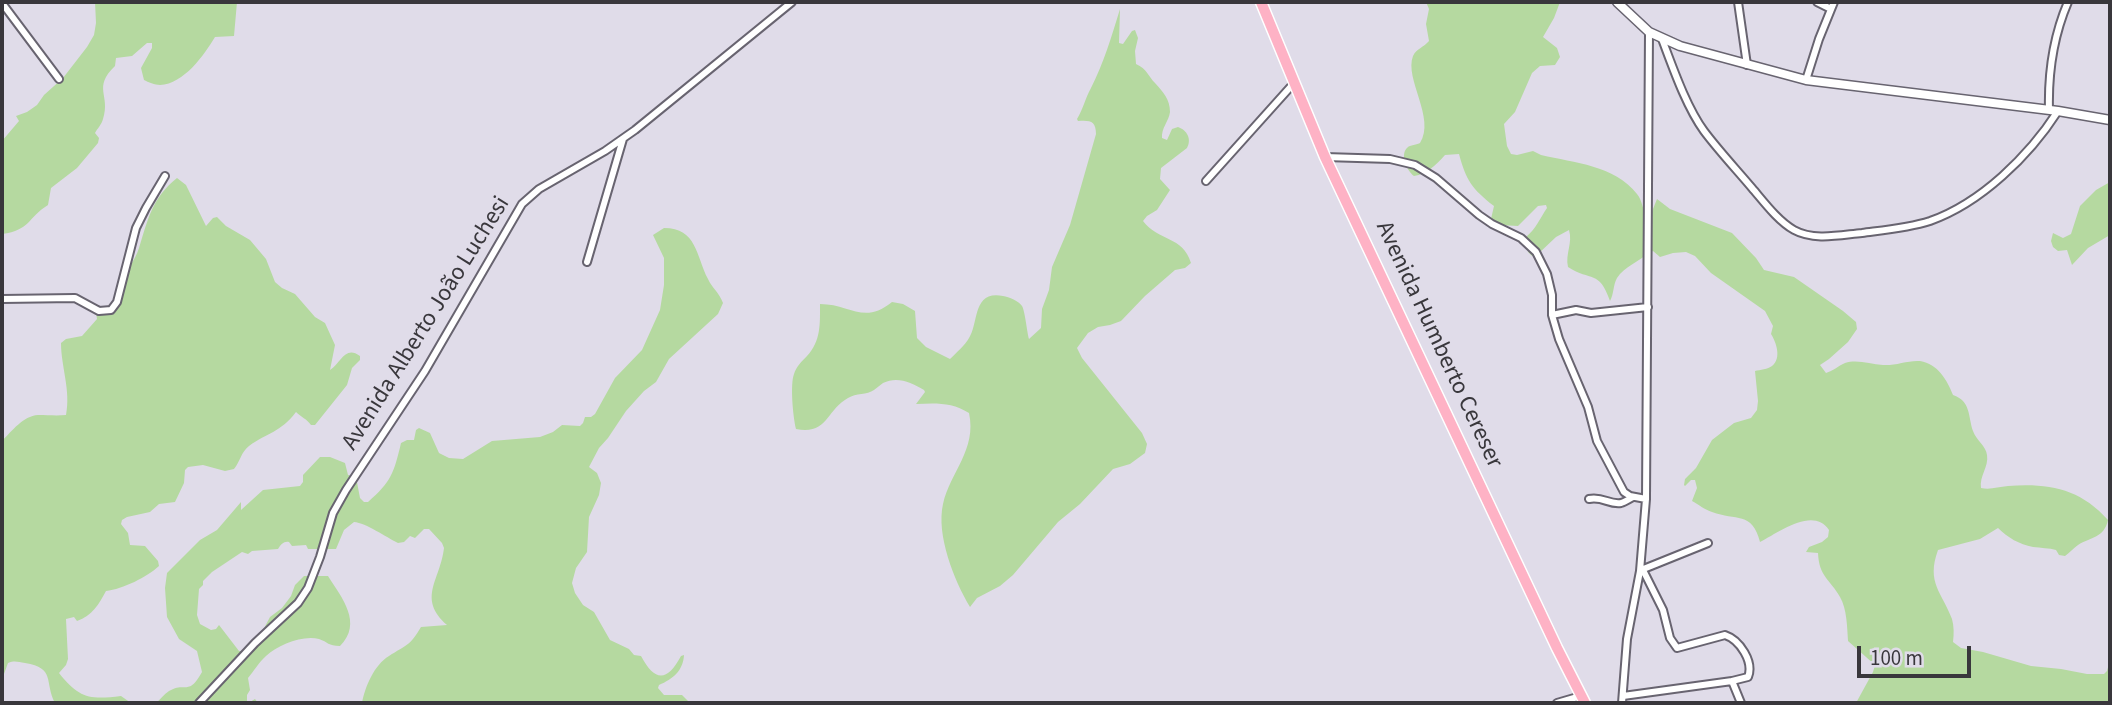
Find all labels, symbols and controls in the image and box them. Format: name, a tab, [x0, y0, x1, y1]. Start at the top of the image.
street label: Avenida Alberto João Luchesi	[337, 192, 517, 456]
street label: Avenida Humberto Cereser	[1368, 217, 1508, 473]
scale bar	[1860, 632, 1974, 676]
text: 100 m	[1870, 643, 1923, 673]

